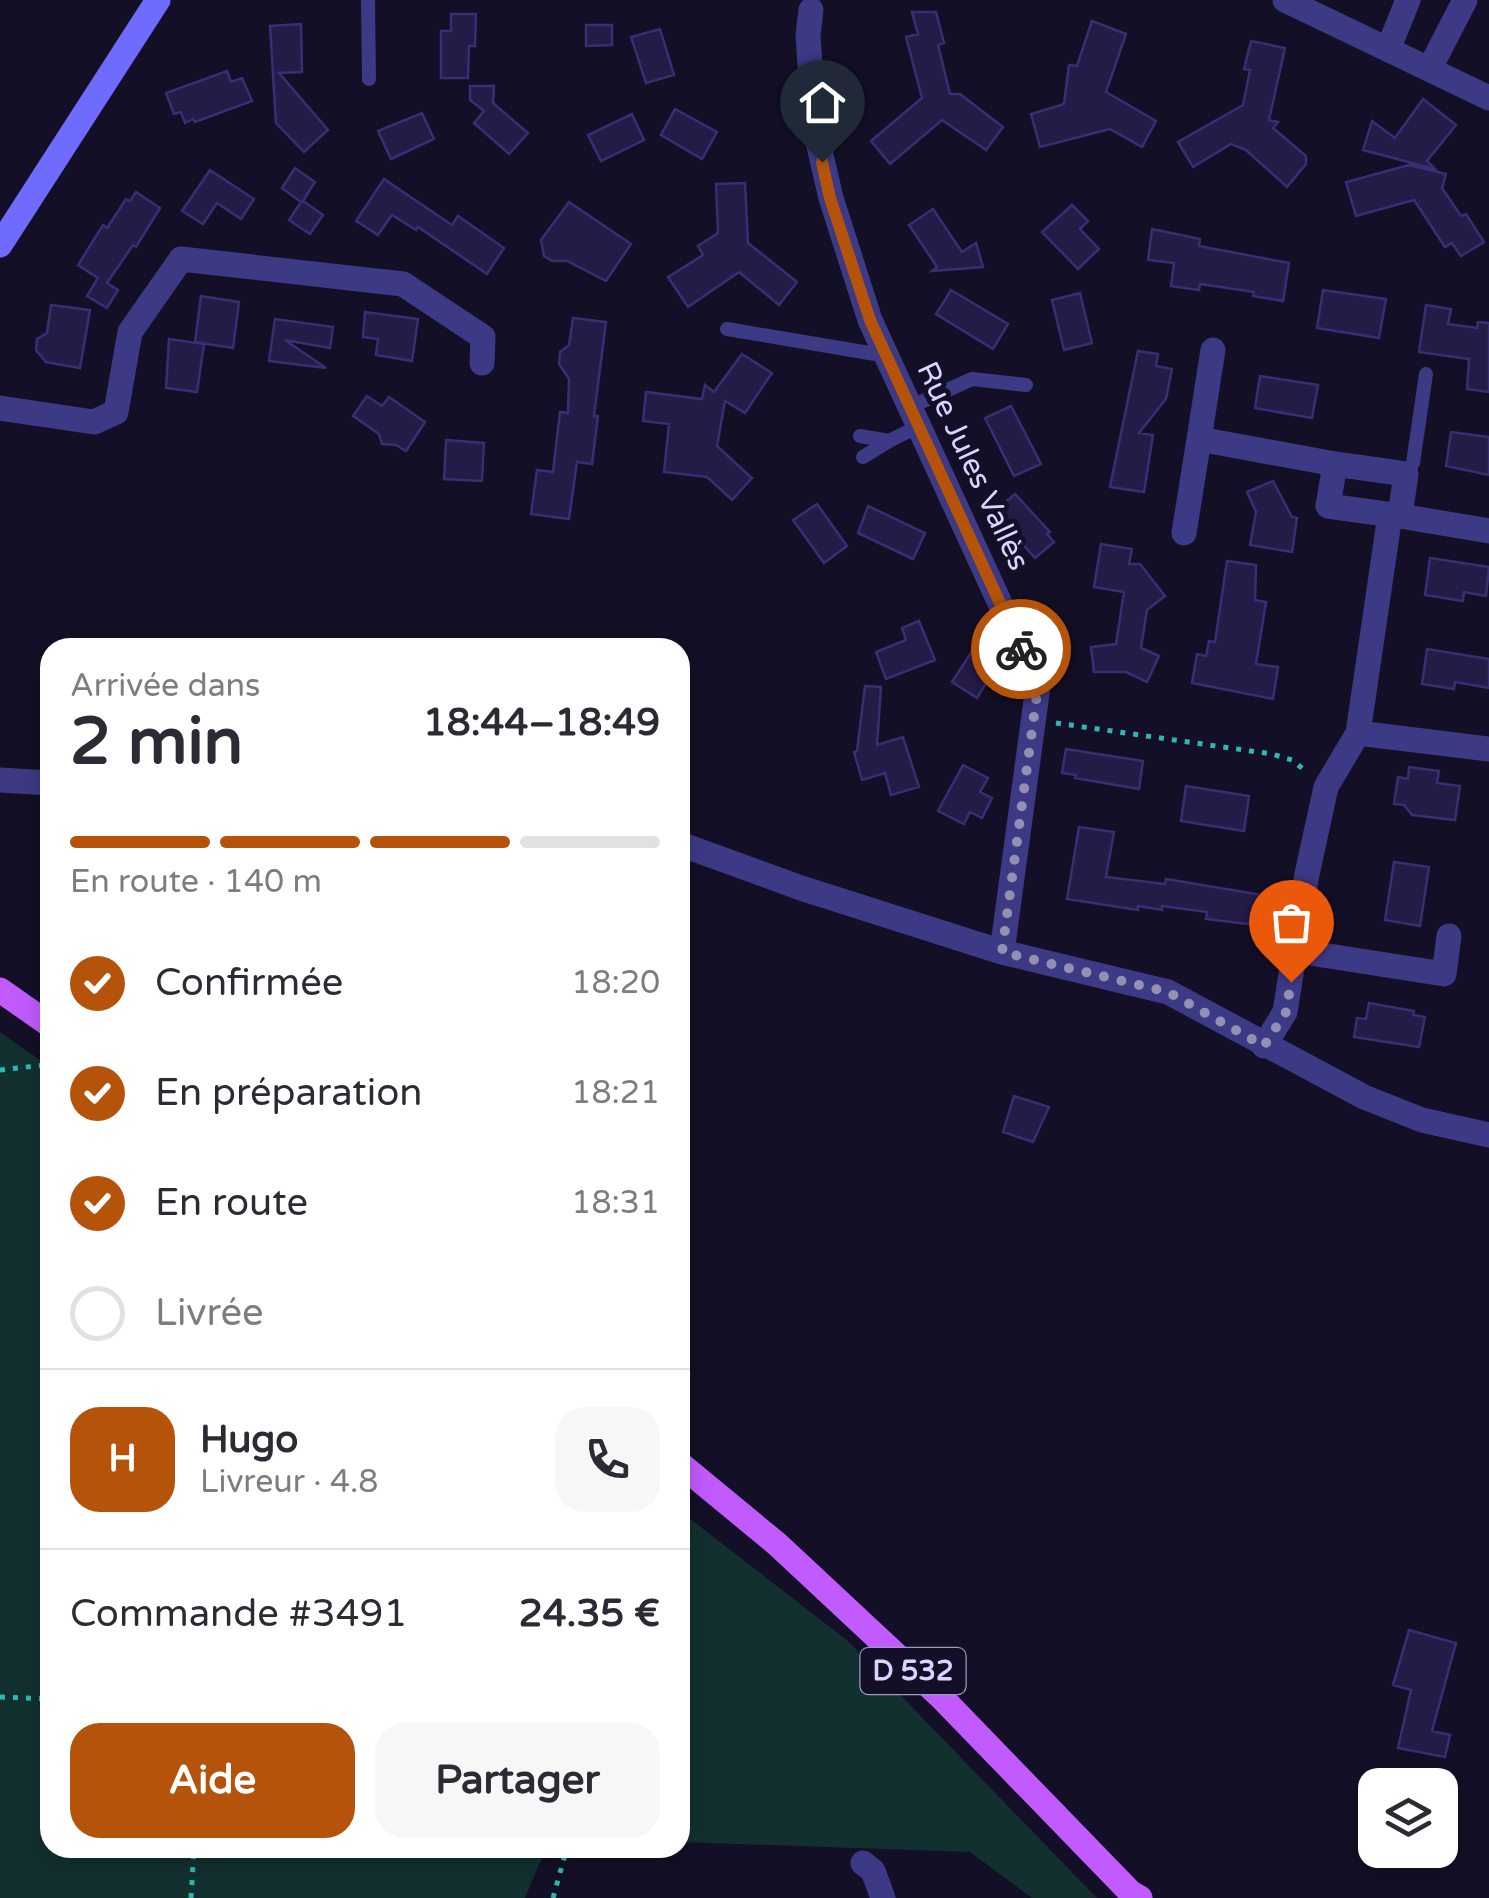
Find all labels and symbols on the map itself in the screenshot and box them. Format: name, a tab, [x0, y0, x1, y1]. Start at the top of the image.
pin	[780, 60, 865, 163]
street label: Rue Jules Vallès	[909, 356, 1037, 576]
courier	[971, 599, 1071, 699]
pin	[1249, 880, 1334, 983]
road number: D 532	[860, 1648, 966, 1694]

